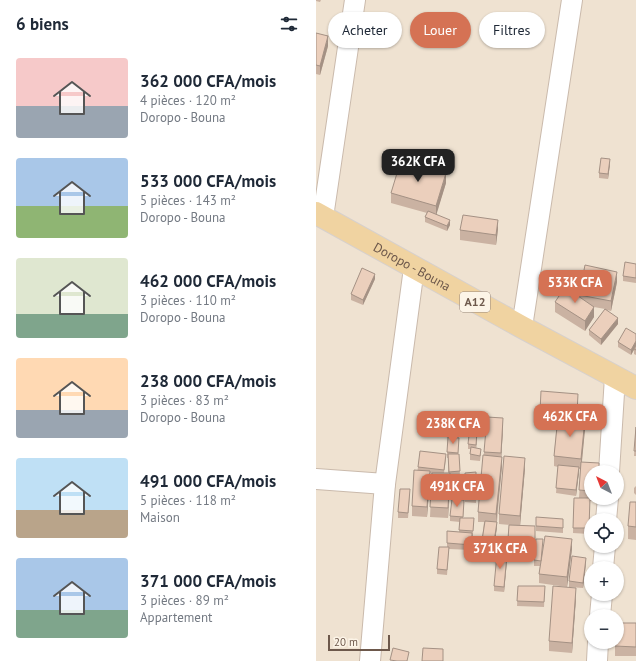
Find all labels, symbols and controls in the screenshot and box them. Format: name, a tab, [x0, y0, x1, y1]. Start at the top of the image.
chip: Acheter	[328, 12, 402, 48]
chip: Louer	[410, 12, 471, 48]
chip: Filtres	[479, 12, 545, 48]
text: 6 biens	[16, 13, 69, 35]
icon: filters	[278, 13, 300, 35]
text: 362 000 CFA/mois	[140, 70, 276, 92]
icon: home	[48, 74, 96, 122]
text: 4 pièces · 120 m²	[140, 92, 236, 109]
text: Doropo - Bouna	[140, 109, 226, 126]
pin: 362K CFA	[377, 149, 459, 183]
text: 362K CFA	[391, 153, 445, 170]
text: 533 000 CFA/mois	[140, 170, 276, 192]
icon: home	[48, 174, 96, 222]
text: 5 pièces · 143 m²	[140, 192, 236, 209]
text: Doropo - Bouna	[140, 209, 226, 226]
street label: Doropo - Bouna	[370, 239, 454, 295]
text: 462 000 CFA/mois	[140, 270, 276, 292]
pin: 533K CFA	[534, 270, 616, 304]
icon: home	[48, 274, 96, 322]
text: 533K CFA	[548, 274, 602, 291]
text: 3 pièces · 110 m²	[140, 292, 236, 309]
road number: A12	[460, 292, 490, 312]
text: Doropo - Bouna	[140, 309, 226, 326]
text: 238 000 CFA/mois	[140, 370, 276, 392]
icon: home	[48, 374, 96, 422]
text: 3 pièces · 83 m²	[140, 392, 229, 409]
pin: 462K CFA	[529, 404, 611, 438]
text: 462K CFA	[543, 408, 597, 425]
text: Doropo - Bouna	[140, 409, 226, 426]
pin: 238K CFA	[412, 411, 494, 445]
text: 238K CFA	[426, 415, 480, 432]
north arrow	[584, 465, 624, 505]
map controls	[584, 465, 624, 649]
text: 491 000 CFA/mois	[140, 470, 276, 492]
icon: home	[48, 474, 96, 522]
pin: 491K CFA	[416, 474, 498, 508]
text: 491K CFA	[430, 478, 484, 495]
text: 5 pièces · 118 m²	[140, 492, 236, 509]
text: Maison	[140, 509, 180, 526]
button: locate	[584, 513, 624, 553]
pin: 371K CFA	[459, 536, 541, 570]
text: 371K CFA	[473, 540, 527, 557]
button: +	[584, 561, 624, 601]
text: 371 000 CFA/mois	[140, 570, 276, 592]
icon: home	[48, 574, 96, 622]
text: 3 pièces · 89 m²	[140, 592, 229, 609]
text: Appartement	[140, 609, 212, 626]
button: −	[584, 609, 624, 649]
scale bar	[328, 633, 390, 652]
text: 20 m	[334, 635, 358, 649]

